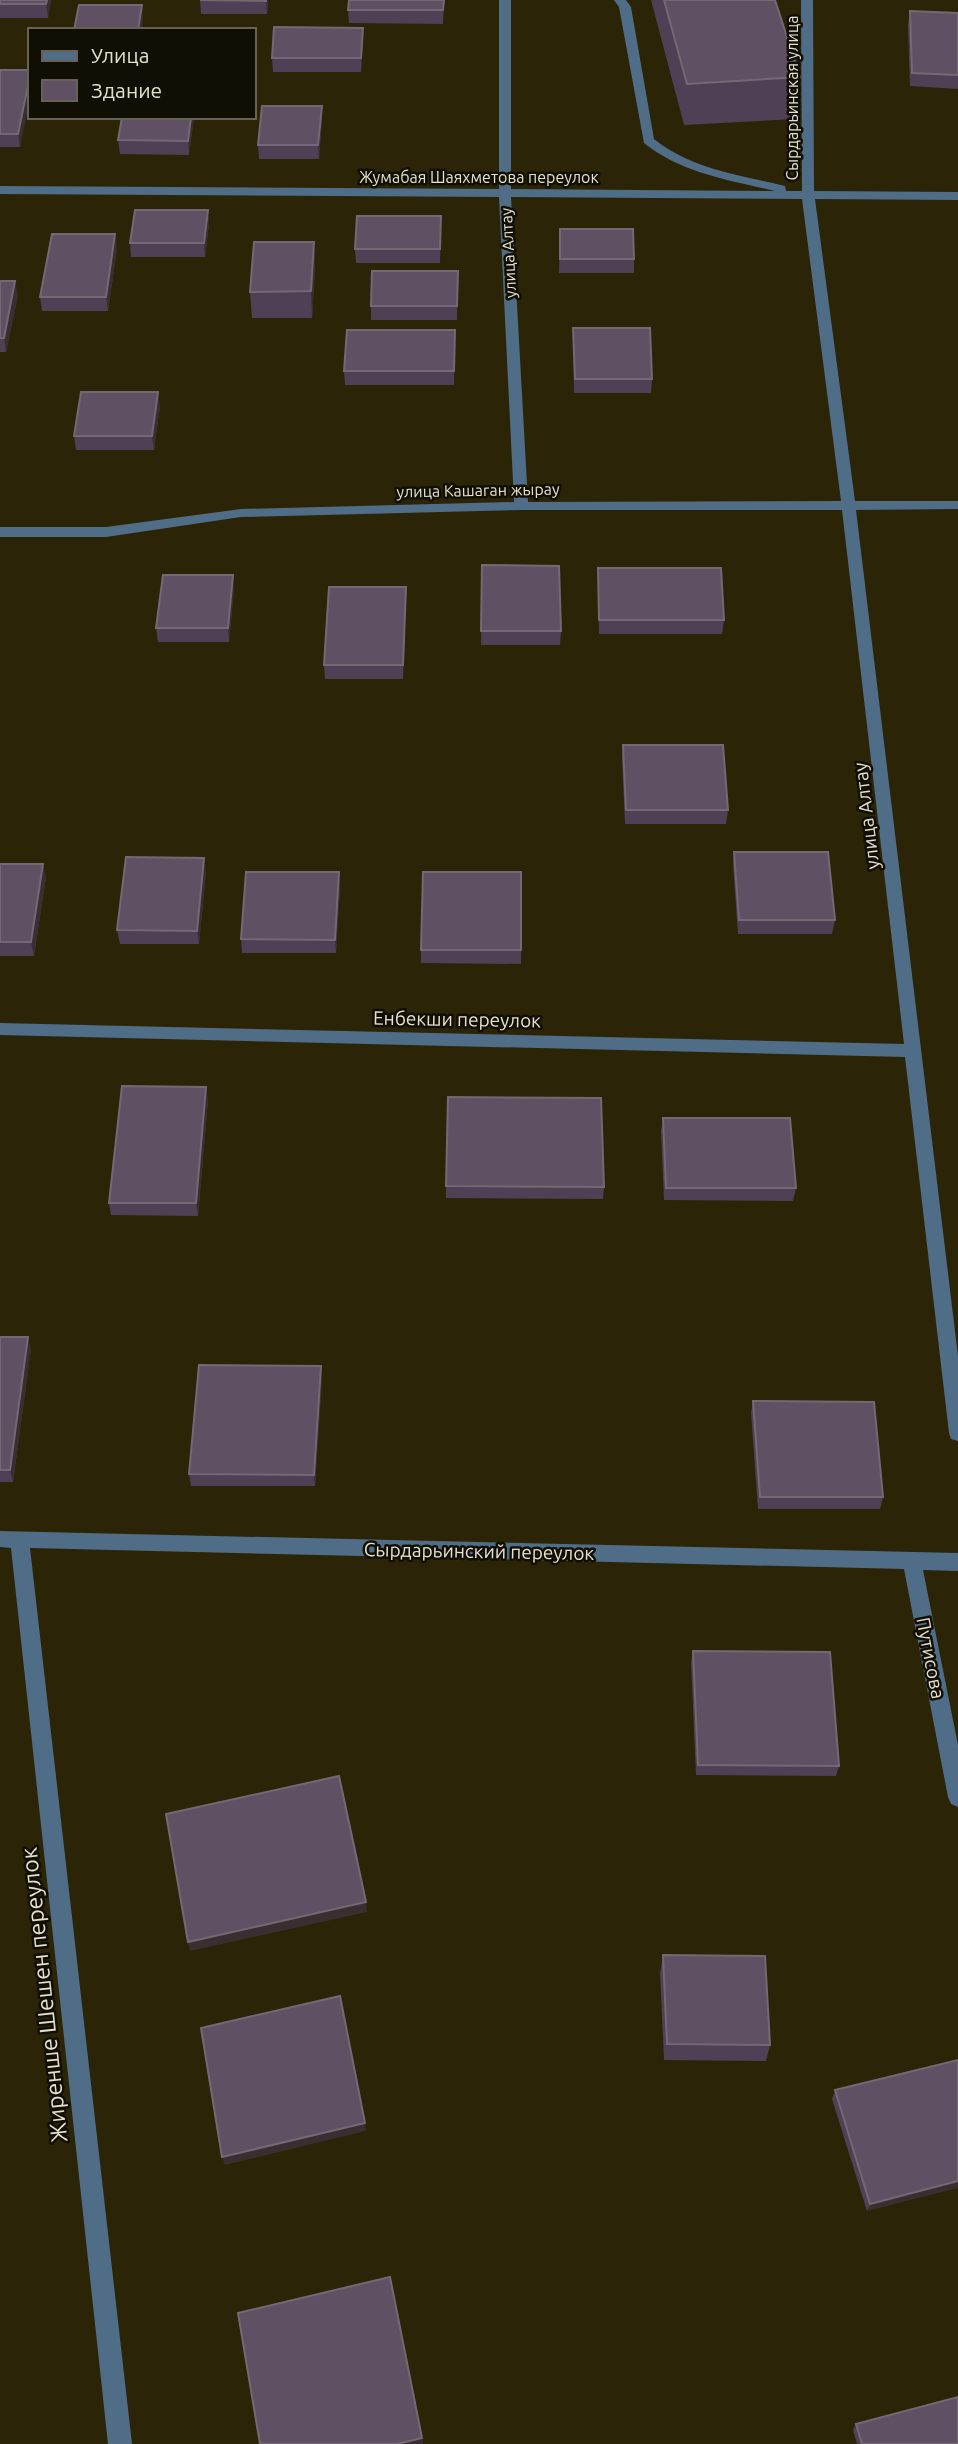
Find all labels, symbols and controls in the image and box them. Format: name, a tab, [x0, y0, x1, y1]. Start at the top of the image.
street label: Сырдарьинская улица	[783, 15, 801, 181]
legend	[28, 28, 256, 119]
text: Улица	[91, 43, 149, 67]
text: Здание	[91, 78, 162, 102]
street label: Жумабая Шаяхметова переулок	[359, 168, 599, 186]
street label: улица Алтау	[497, 207, 519, 299]
street label: улица Кашаган жырау	[396, 480, 560, 500]
street label: улица Алтау	[849, 761, 883, 871]
street label: Енбекши переулок	[373, 1007, 541, 1031]
street label: Сырдарьинский переулок	[364, 1538, 595, 1564]
street label: Путисова	[912, 1615, 950, 1701]
street label: Жиренше Шешен переулок	[16, 1846, 71, 2144]

